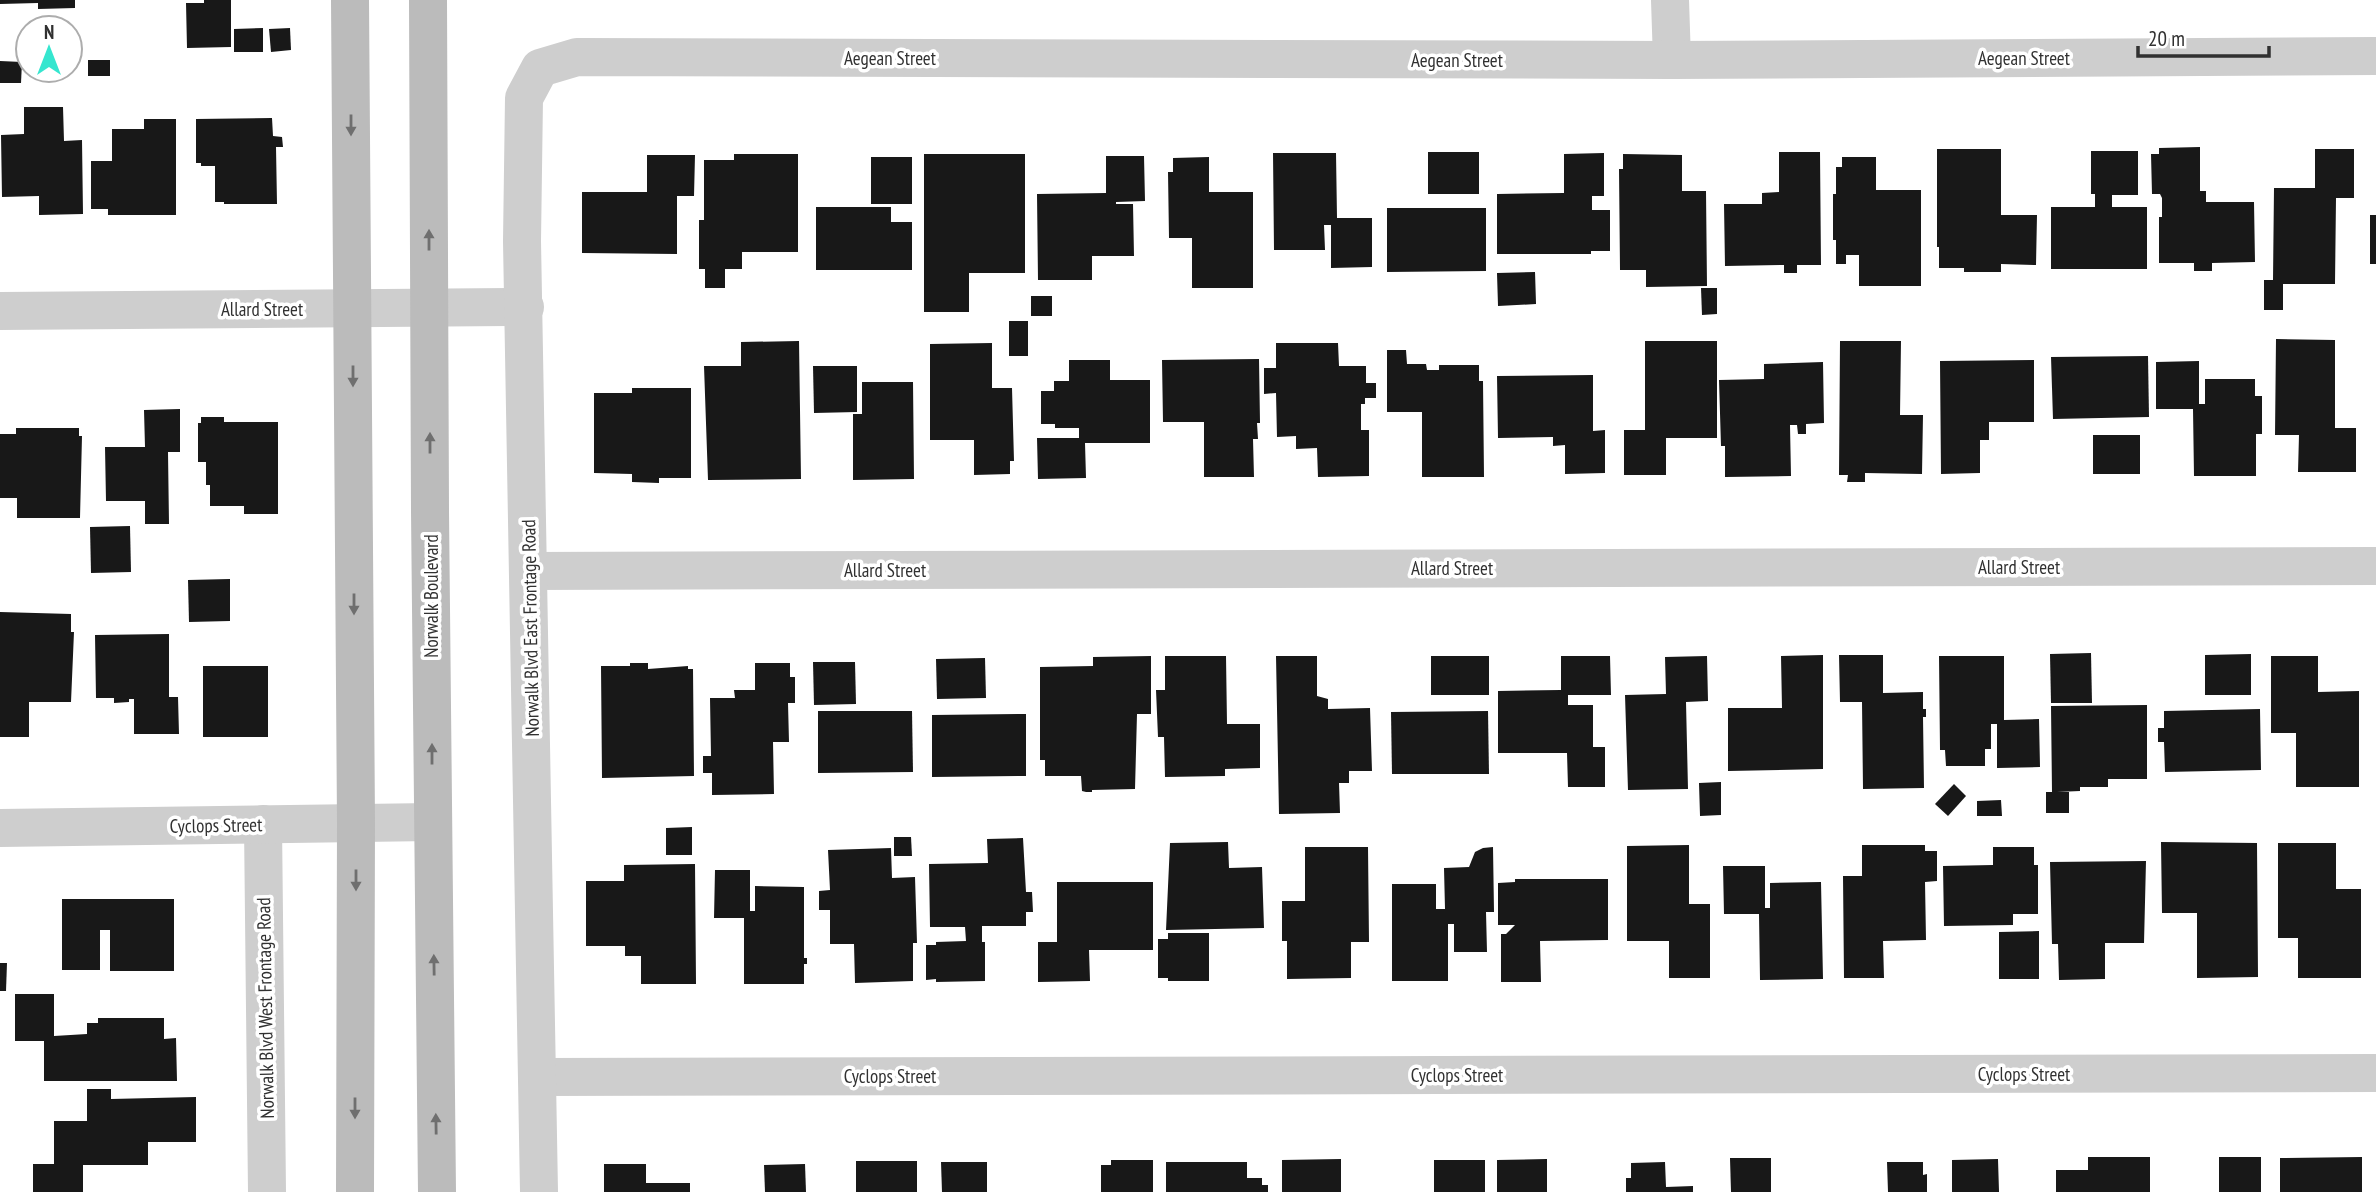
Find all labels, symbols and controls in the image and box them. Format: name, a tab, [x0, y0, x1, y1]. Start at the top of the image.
north arrow	[14, 14, 84, 84]
scale bar	[2138, 14, 2269, 58]
text: N	[44, 20, 54, 44]
text: 20 m	[2148, 25, 2185, 52]
street label: Aegean Street	[844, 46, 937, 70]
street label: Aegean Street	[1978, 46, 2071, 70]
street label: Aegean Street	[1411, 48, 1504, 72]
one-way arrow	[345, 114, 357, 136]
one-way arrow	[423, 228, 435, 250]
street label: Allard Street	[221, 297, 304, 321]
one-way arrow	[347, 365, 359, 387]
one-way arrow	[424, 432, 436, 454]
street label: Norwalk Blvd East Frontage Road	[516, 519, 544, 737]
street label: Norwalk Boulevard	[419, 534, 443, 658]
street label: Allard Street	[1978, 555, 2061, 579]
street label: Allard Street	[1411, 556, 1494, 580]
street label: Allard Street	[844, 558, 927, 582]
one-way arrow	[348, 593, 360, 615]
one-way arrow	[426, 743, 438, 765]
street label: Cyclops Street	[169, 812, 263, 838]
one-way arrow	[350, 869, 362, 891]
street label: Norwalk Blvd West Frontage Road	[251, 897, 279, 1119]
one-way arrow	[429, 953, 440, 975]
street label: Cyclops Street	[1978, 1062, 2071, 1086]
street label: Cyclops Street	[1411, 1063, 1504, 1087]
street label: Cyclops Street	[844, 1064, 937, 1088]
one-way arrow	[349, 1097, 361, 1119]
one-way arrow	[431, 1113, 442, 1135]

